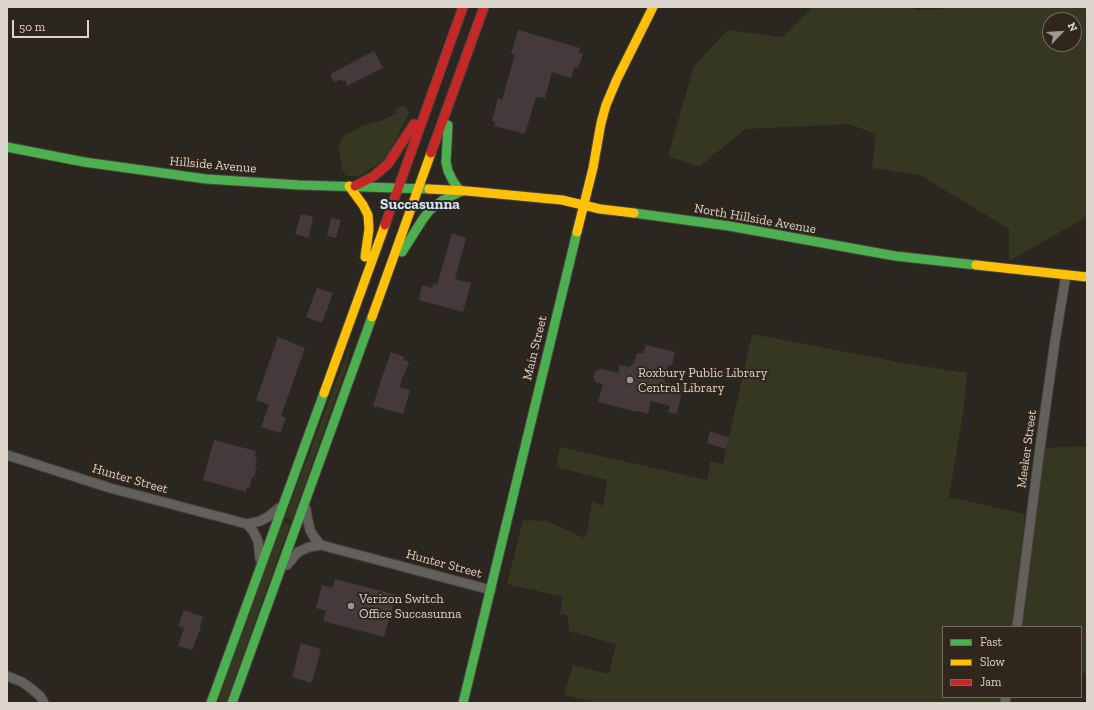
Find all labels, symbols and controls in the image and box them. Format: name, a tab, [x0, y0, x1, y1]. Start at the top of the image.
scale bar	[14, 12, 91, 38]
north arrow	[1042, 12, 1082, 52]
text: 50 m	[19, 20, 45, 34]
text: N	[1065, 21, 1080, 34]
street label: Hillside Avenue	[169, 153, 257, 177]
district label: Succasunna	[380, 196, 460, 214]
street label: North Hillside Avenue	[693, 201, 817, 237]
street label: Main Street	[519, 314, 551, 382]
place label: Roxbury Public Library Central Library	[638, 365, 768, 396]
marker: Roxbury Public Library Central Library	[625, 375, 635, 385]
street label: Meeker Street	[1014, 409, 1040, 489]
street label: Hunter Street	[90, 461, 170, 497]
street label: Hunter Street	[404, 546, 484, 582]
place label: Verizon Switch Office Succasunna	[359, 591, 461, 622]
marker: Verizon Switch Office Succasunna	[346, 601, 356, 611]
legend	[942, 626, 1082, 698]
text: Fast	[980, 635, 1002, 649]
text: Slow	[980, 655, 1005, 669]
text: Jam	[980, 675, 1001, 689]

